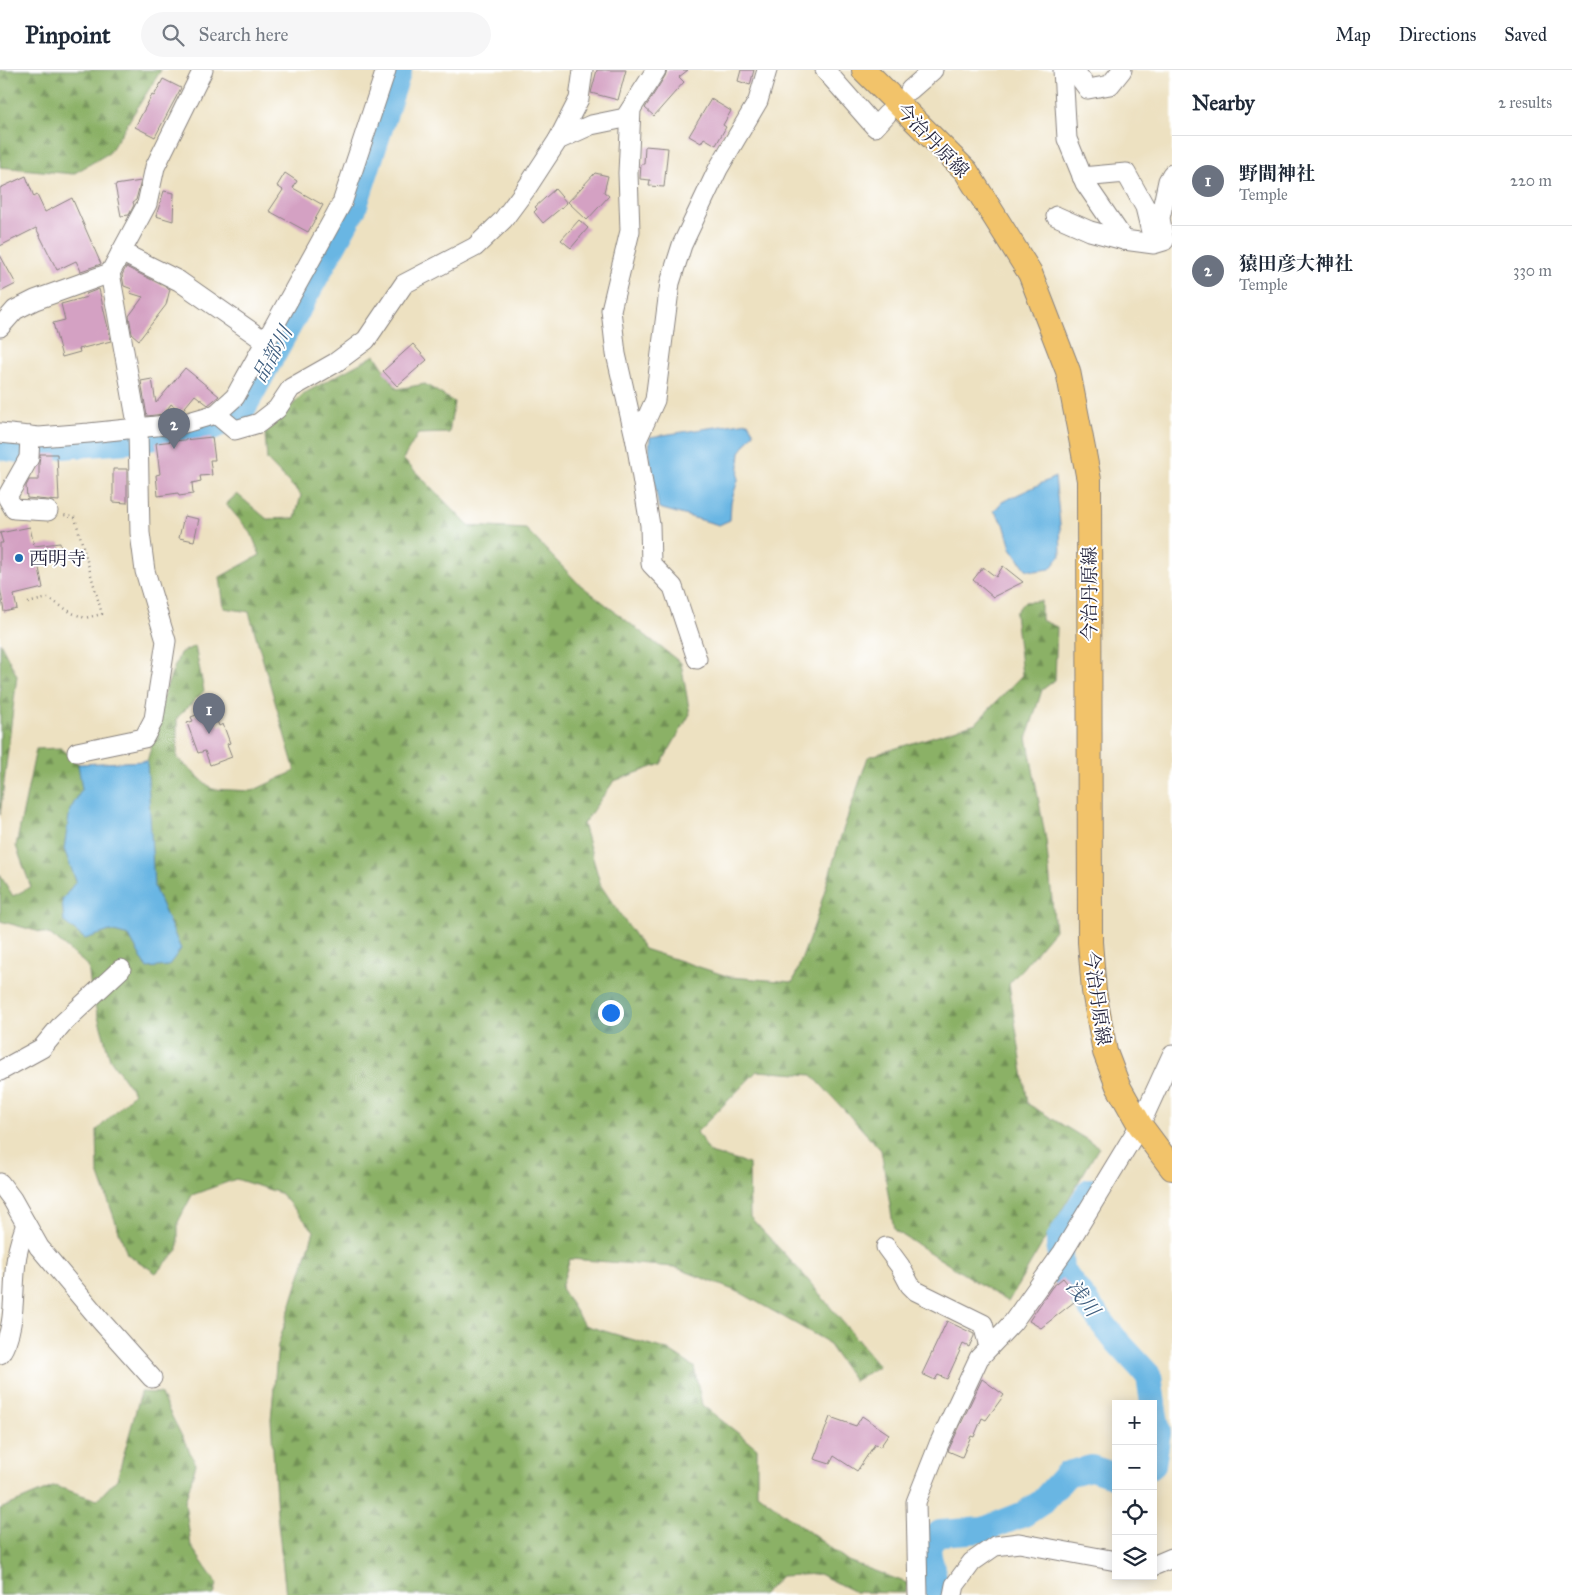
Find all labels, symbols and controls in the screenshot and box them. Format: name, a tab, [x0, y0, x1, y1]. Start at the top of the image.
search box	[141, 12, 491, 57]
text: Pinpoint	[25, 20, 111, 50]
icon: search	[159, 21, 187, 49]
text: Search here	[199, 23, 289, 46]
text: Map	[1335, 24, 1371, 46]
text: Directions	[1399, 24, 1476, 46]
text: Saved	[1504, 24, 1547, 46]
text: Nearby	[1192, 90, 1255, 116]
text: 2 results	[1498, 93, 1552, 112]
street label: 今治丹原線	[891, 98, 974, 183]
text: 野間神社	[1239, 162, 1315, 185]
text: 1	[1205, 171, 1211, 190]
text: 220 m	[1510, 171, 1552, 190]
text: Temple	[1239, 185, 1288, 204]
text: 猿田彦大神社	[1239, 252, 1353, 275]
text: 2	[1204, 261, 1212, 280]
text: 330 m	[1513, 261, 1552, 280]
text: Temple	[1239, 275, 1288, 294]
water label: 品部川	[247, 320, 298, 386]
pin: 2	[158, 408, 190, 449]
street label: 今治丹原線	[1078, 546, 1101, 642]
place label: 西明寺	[29, 547, 86, 570]
marker: 西明寺	[13, 552, 25, 564]
pin: 1	[193, 693, 225, 734]
street label: 今治丹原線	[1080, 949, 1116, 1047]
your location	[598, 1000, 624, 1026]
water label: 浅川	[1061, 1275, 1106, 1323]
map controls	[1112, 1400, 1157, 1580]
button: +	[1112, 1400, 1157, 1445]
button: −	[1112, 1445, 1157, 1490]
button: locate	[1112, 1490, 1157, 1535]
button: layers	[1112, 1535, 1157, 1580]

